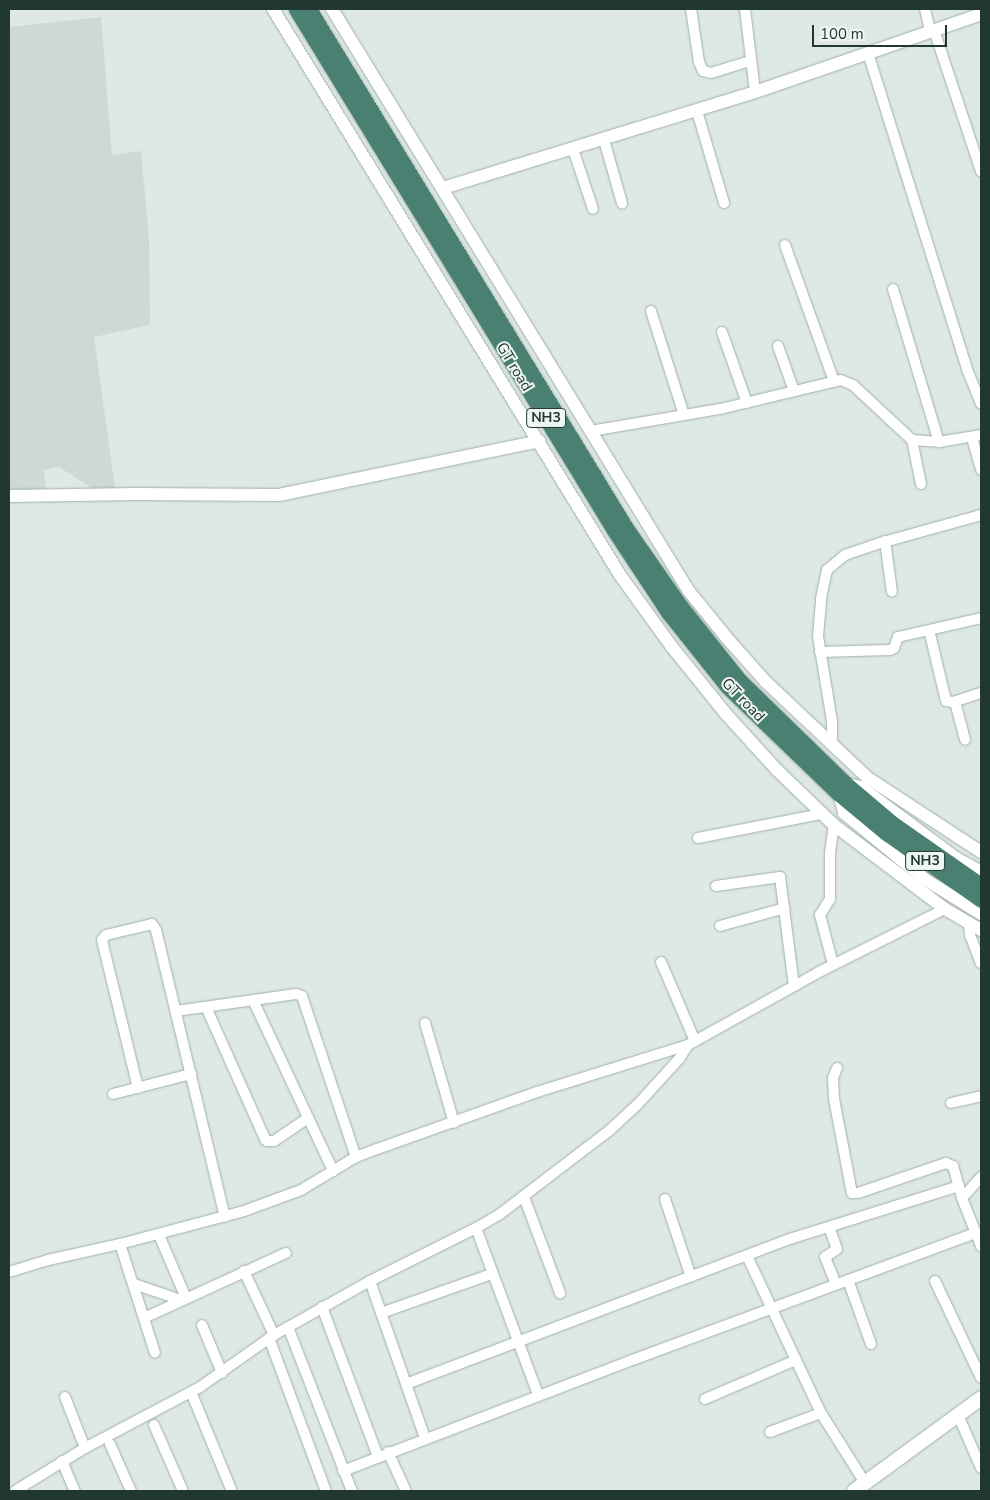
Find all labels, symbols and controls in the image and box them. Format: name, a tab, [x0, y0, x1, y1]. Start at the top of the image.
scale bar	[815, 15, 950, 47]
text: 100 m	[820, 24, 864, 44]
street label: GT road	[492, 339, 536, 395]
road number: NH3	[526, 406, 566, 429]
street label: GT road	[718, 674, 768, 726]
road number: NH3	[905, 849, 945, 872]

